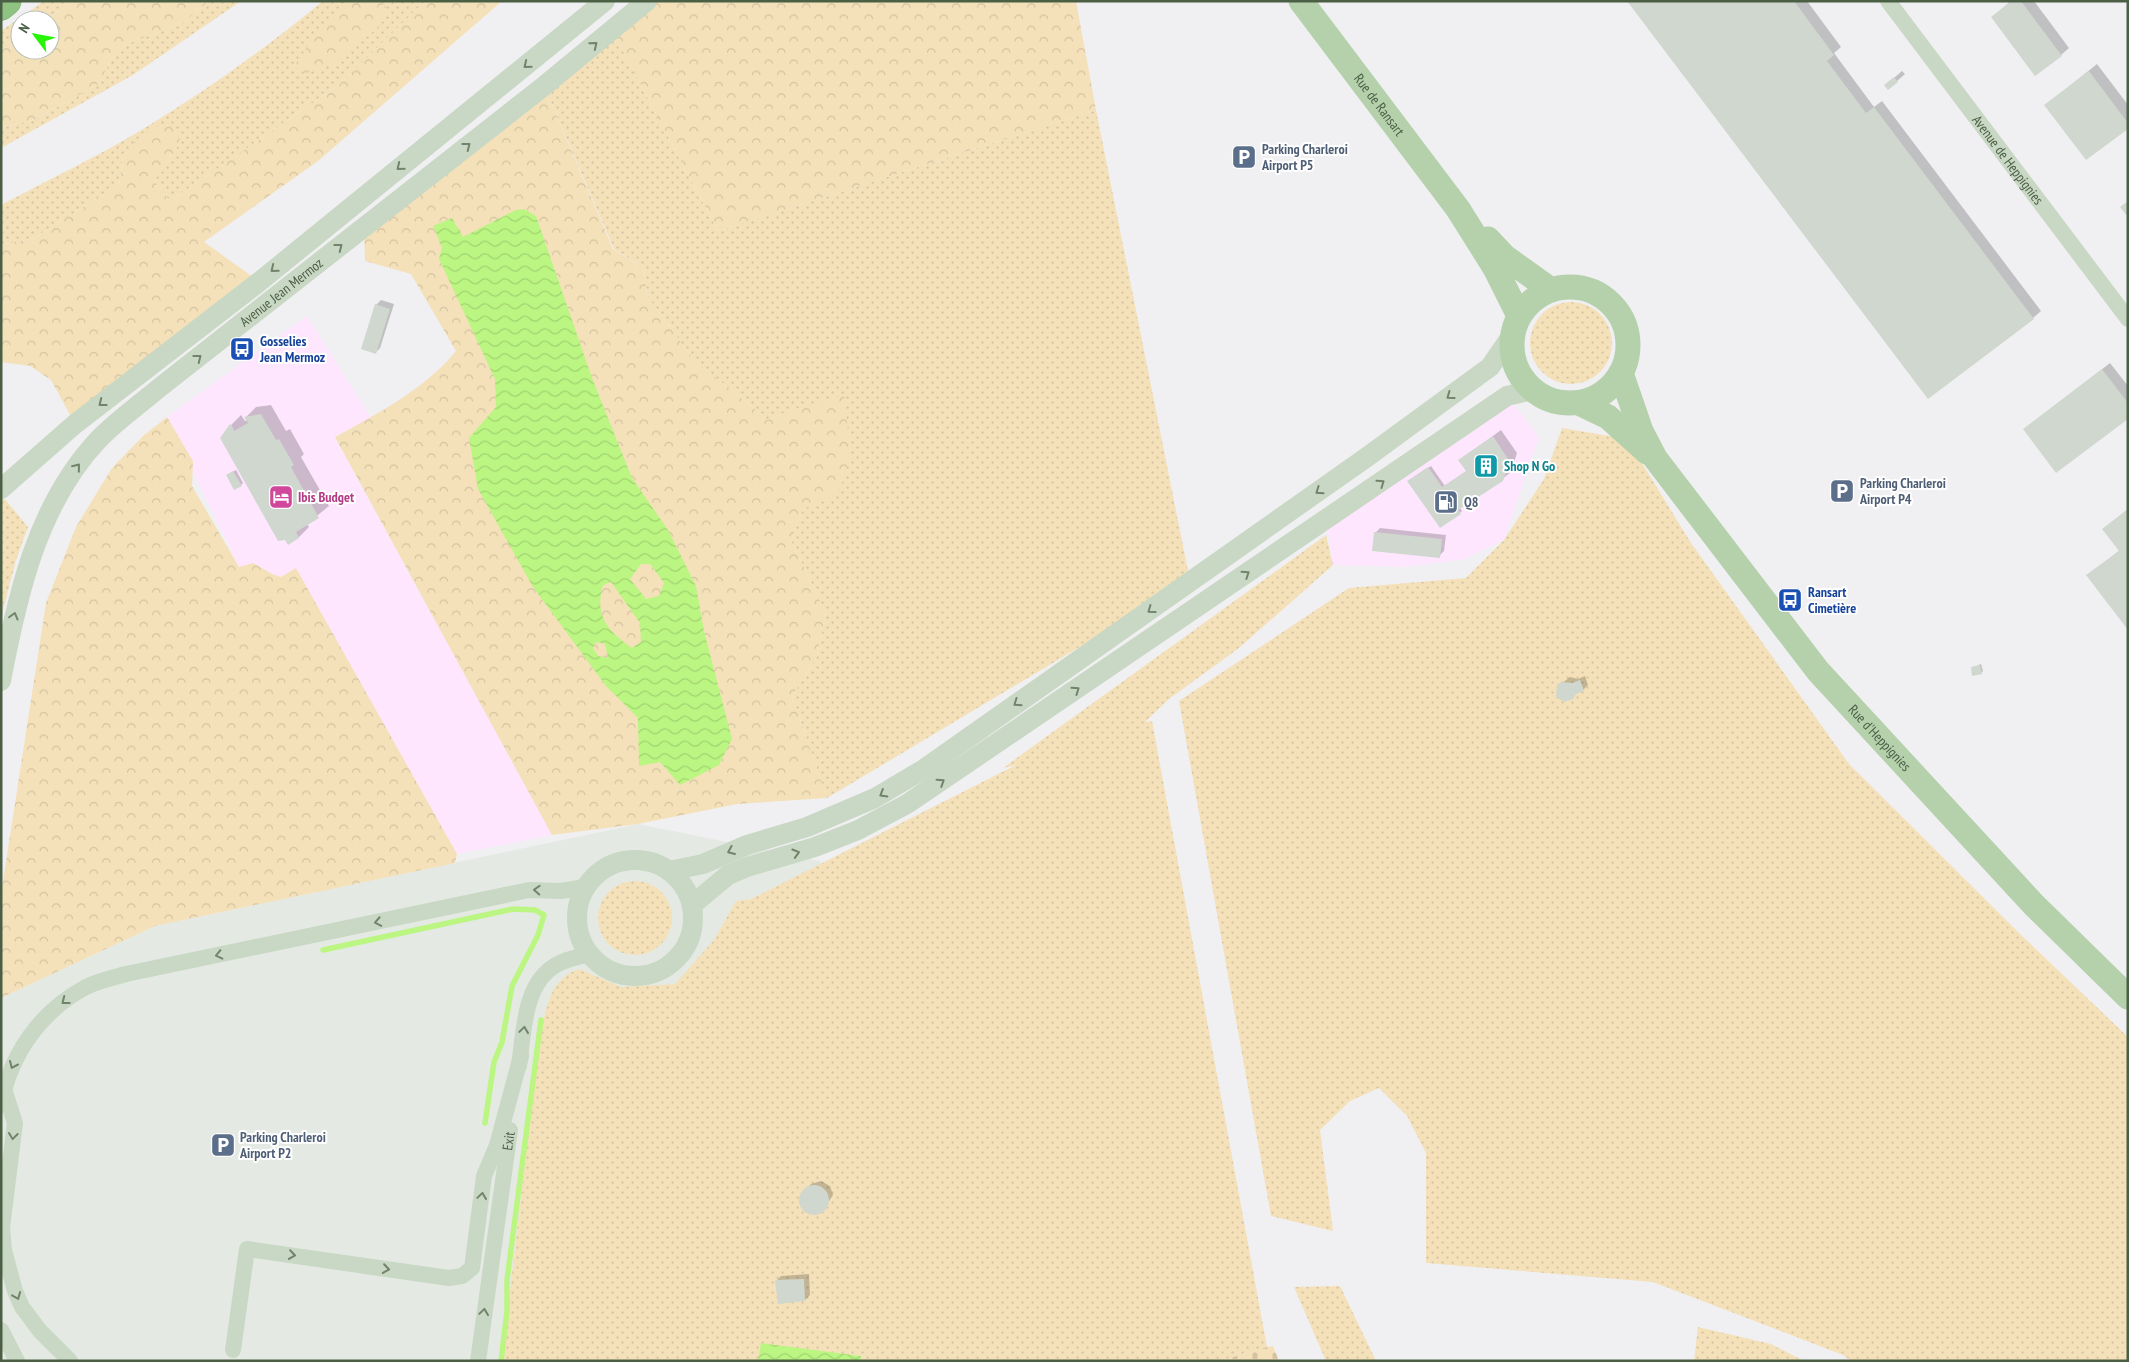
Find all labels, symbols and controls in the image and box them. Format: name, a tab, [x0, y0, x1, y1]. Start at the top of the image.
north arrow	[10, 10, 60, 60]
text: N	[14, 20, 34, 36]
one-way arrow	[588, 42, 597, 51]
one-way arrow	[523, 59, 532, 68]
street label: Rue de Ransart	[1350, 70, 1409, 140]
street label: Avenue de Heppignies	[1968, 111, 2048, 208]
place label: Parking Charleroi Airport P5	[1261, 140, 1348, 174]
one-way arrow	[461, 144, 470, 152]
parking icon: Parking Charleroi Airport P5	[1231, 144, 1257, 170]
one-way arrow	[397, 162, 406, 170]
one-way arrow	[334, 243, 343, 252]
street label: Avenue Jean Mermoz	[236, 254, 327, 330]
one-way arrow	[271, 264, 280, 272]
place label: Gosselies Jean Mermoz	[259, 332, 325, 366]
bus stop icon: Gosselies Jean Mermoz	[229, 336, 255, 362]
one-way arrow	[192, 355, 201, 363]
one-way arrow	[1446, 390, 1456, 399]
one-way arrow	[99, 397, 108, 405]
building icon: Shop N Go	[1473, 453, 1499, 479]
place label: Shop N Go	[1504, 457, 1555, 475]
one-way arrow	[71, 464, 79, 473]
place label: Parking Charleroi Airport P4	[1859, 474, 1946, 508]
parking icon: Parking Charleroi Airport P4	[1829, 478, 1855, 504]
one-way arrow	[1375, 480, 1384, 489]
hotel icon: Ibis Budget	[268, 484, 294, 510]
one-way arrow	[1315, 485, 1325, 494]
place label: Ibis Budget	[298, 488, 354, 506]
fuel station icon: Q8	[1433, 489, 1459, 515]
place label: Q8	[1464, 493, 1478, 511]
one-way arrow	[1241, 571, 1250, 580]
place label: Ransart Cimetière	[1808, 583, 1856, 617]
bus stop icon: Ransart Cimetière	[1777, 587, 1803, 613]
one-way arrow	[1147, 603, 1156, 613]
one-way arrow	[8, 611, 19, 620]
one-way arrow	[1070, 687, 1079, 696]
one-way arrow	[1014, 697, 1023, 706]
street label: Rue d'Heppignies	[1844, 701, 1915, 775]
one-way arrow	[936, 779, 945, 788]
one-way arrow	[879, 787, 888, 797]
one-way arrow	[727, 844, 736, 855]
one-way arrow	[791, 848, 799, 858]
one-way arrow	[533, 885, 541, 896]
one-way arrow	[374, 916, 382, 926]
one-way arrow	[215, 949, 223, 960]
one-way arrow	[62, 995, 71, 1003]
one-way arrow	[518, 1026, 529, 1034]
one-way arrow	[9, 1060, 20, 1069]
place label: Parking Charleroi Airport P2	[239, 1128, 326, 1162]
street label: Exit	[498, 1130, 519, 1152]
one-way arrow	[8, 1132, 19, 1140]
parking icon: Parking Charleroi Airport P2	[210, 1132, 236, 1158]
one-way arrow	[476, 1191, 487, 1199]
one-way arrow	[288, 1250, 297, 1260]
one-way arrow	[382, 1263, 390, 1274]
one-way arrow	[12, 1292, 22, 1300]
one-way arrow	[479, 1308, 489, 1317]

